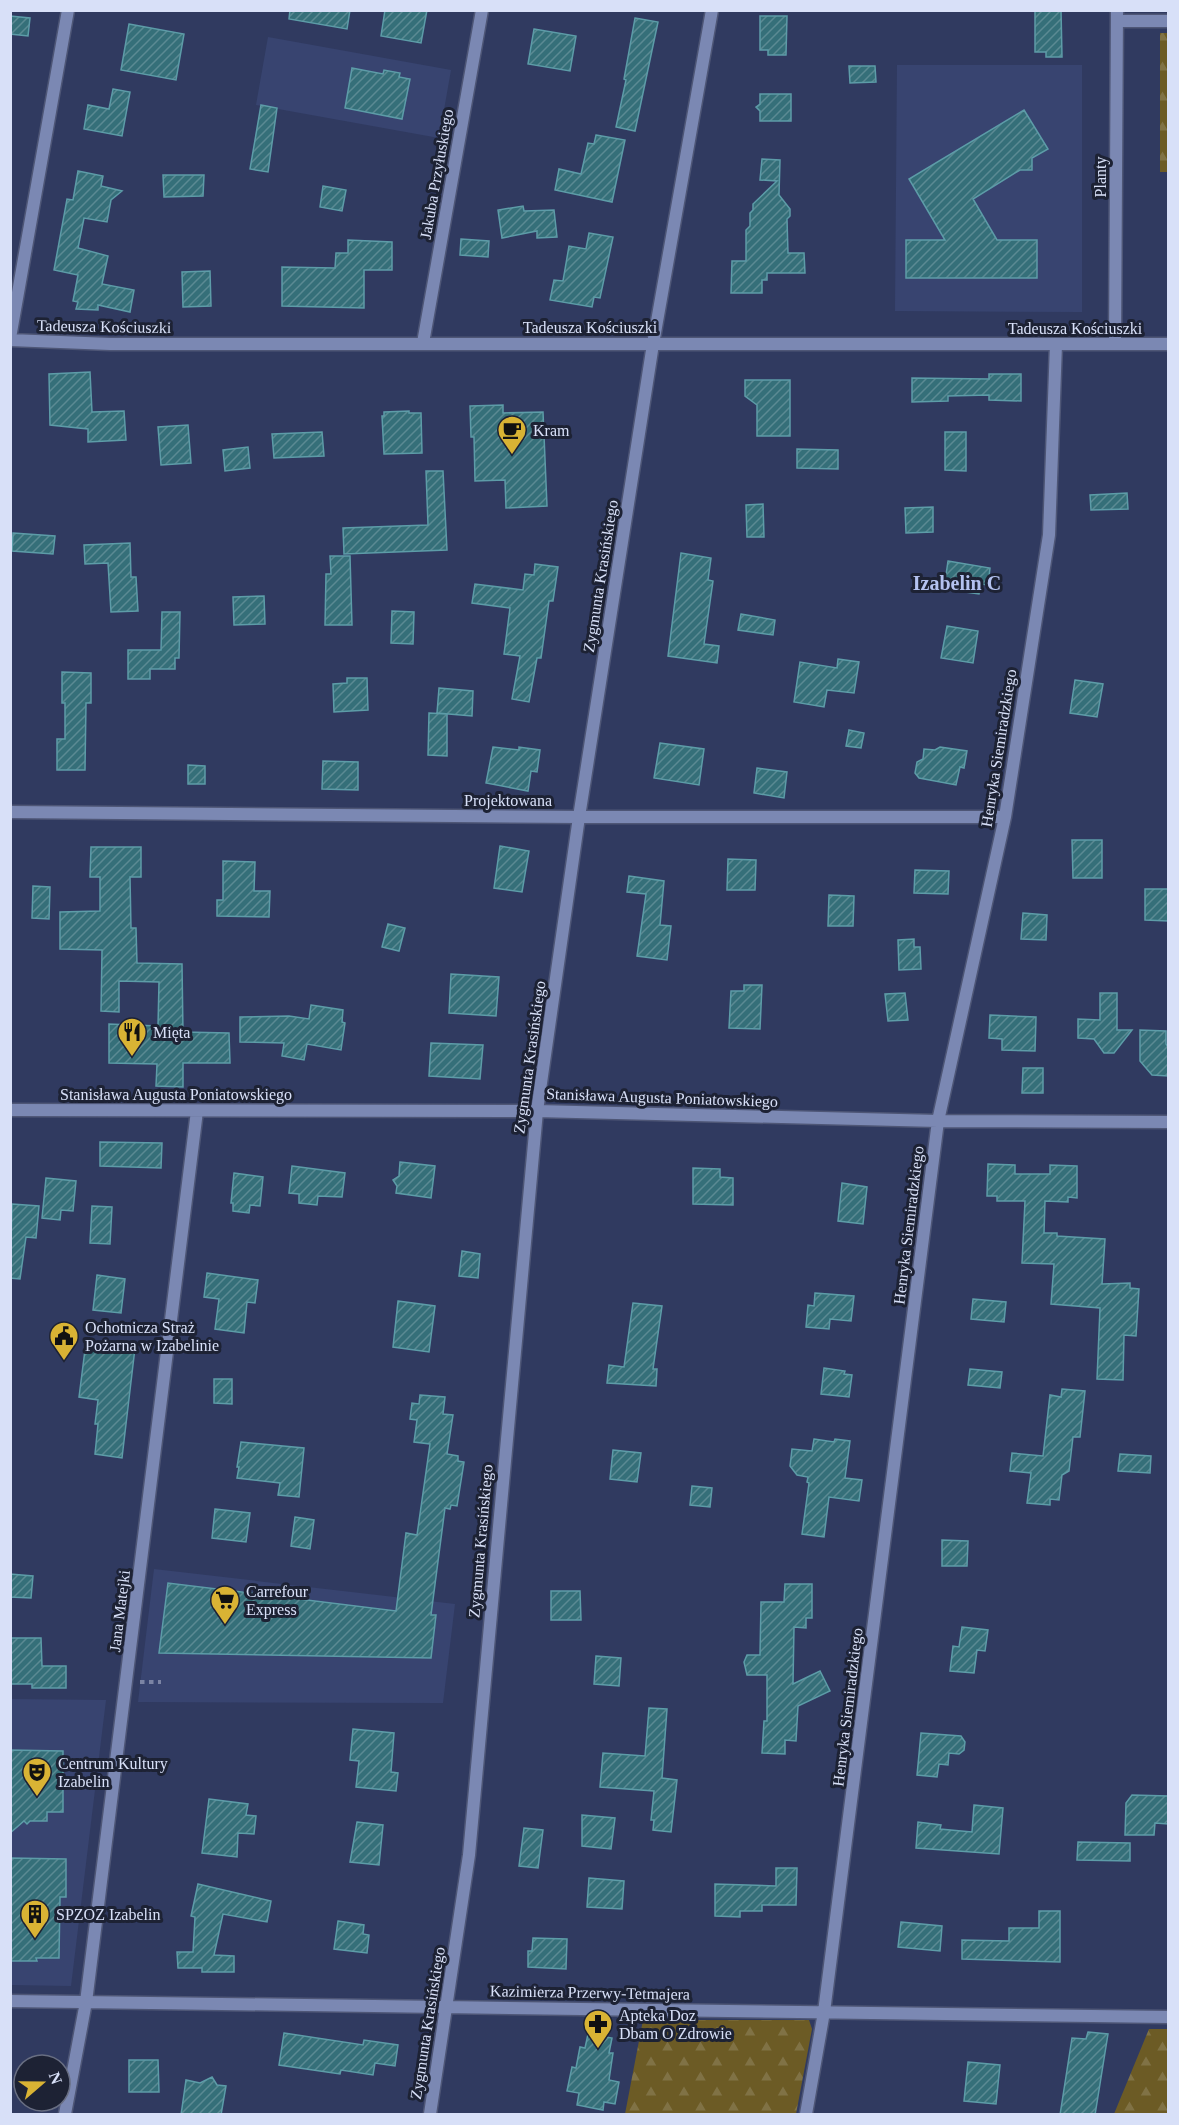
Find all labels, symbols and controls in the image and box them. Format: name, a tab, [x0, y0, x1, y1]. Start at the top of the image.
street label: Jakuba Przyłuskiego	[417, 108, 457, 241]
street label: Planty	[1092, 157, 1110, 197]
street label: Tadeusza Kościuszki	[37, 317, 172, 336]
street label: Tadeusza Kościuszki	[523, 319, 658, 336]
street label: Tadeusza Kościuszki	[1008, 320, 1143, 337]
cafe icon: Kram	[496, 414, 528, 456]
place label: Kram	[533, 422, 570, 439]
street label: Zygmunta Krasińskiego	[580, 499, 622, 654]
district label: Izabelin C	[913, 572, 1001, 594]
street label: Henryka Siemiradzkiego	[978, 668, 1020, 828]
street label: Projektowana	[464, 792, 552, 810]
street label: Zygmunta Krasińskiego	[510, 980, 550, 1135]
restaurant icon: Mięta	[116, 1016, 148, 1058]
place label: Mięta	[153, 1024, 190, 1042]
street label: Stanisława Augusta Poniatowskiego	[546, 1085, 778, 1111]
street label: Stanisława Augusta Poniatowskiego	[60, 1086, 292, 1104]
street label: Henryka Siemiradzkiego	[890, 1145, 928, 1305]
place label: Ochotnicza Straż Pożarna w Izabelinie	[85, 1319, 219, 1354]
public building icon: Ochotnicza Straż Pożarna w Izabelinie	[48, 1320, 80, 1362]
street label: Zygmunta Krasińskiego	[465, 1463, 497, 1619]
street label: Jana Matejki	[106, 1569, 134, 1653]
place label: Carrefour Express	[246, 1583, 309, 1619]
supermarket icon: Carrefour Express	[209, 1584, 241, 1626]
street label: Henryka Siemiradzkiego	[829, 1627, 867, 1787]
place label: Centrum Kultury Izabelin	[58, 1755, 168, 1790]
theatre icon: Centrum Kultury Izabelin	[21, 1756, 53, 1798]
building icon: SPZOZ Izabelin	[19, 1898, 51, 1940]
place label: SPZOZ Izabelin	[56, 1906, 160, 1923]
street label: Zygmunta Krasińskiego	[407, 1946, 449, 2101]
street label: Kazimierza Przerwy-Tetmajera	[490, 1982, 690, 2004]
place label: Apteka Doz Dbam O Zdrowie	[619, 2007, 732, 2042]
pharmacy icon: Apteka Doz Dbam O Zdrowie	[582, 2008, 614, 2050]
north arrow	[12, 2053, 72, 2113]
text: N	[46, 2070, 66, 2087]

